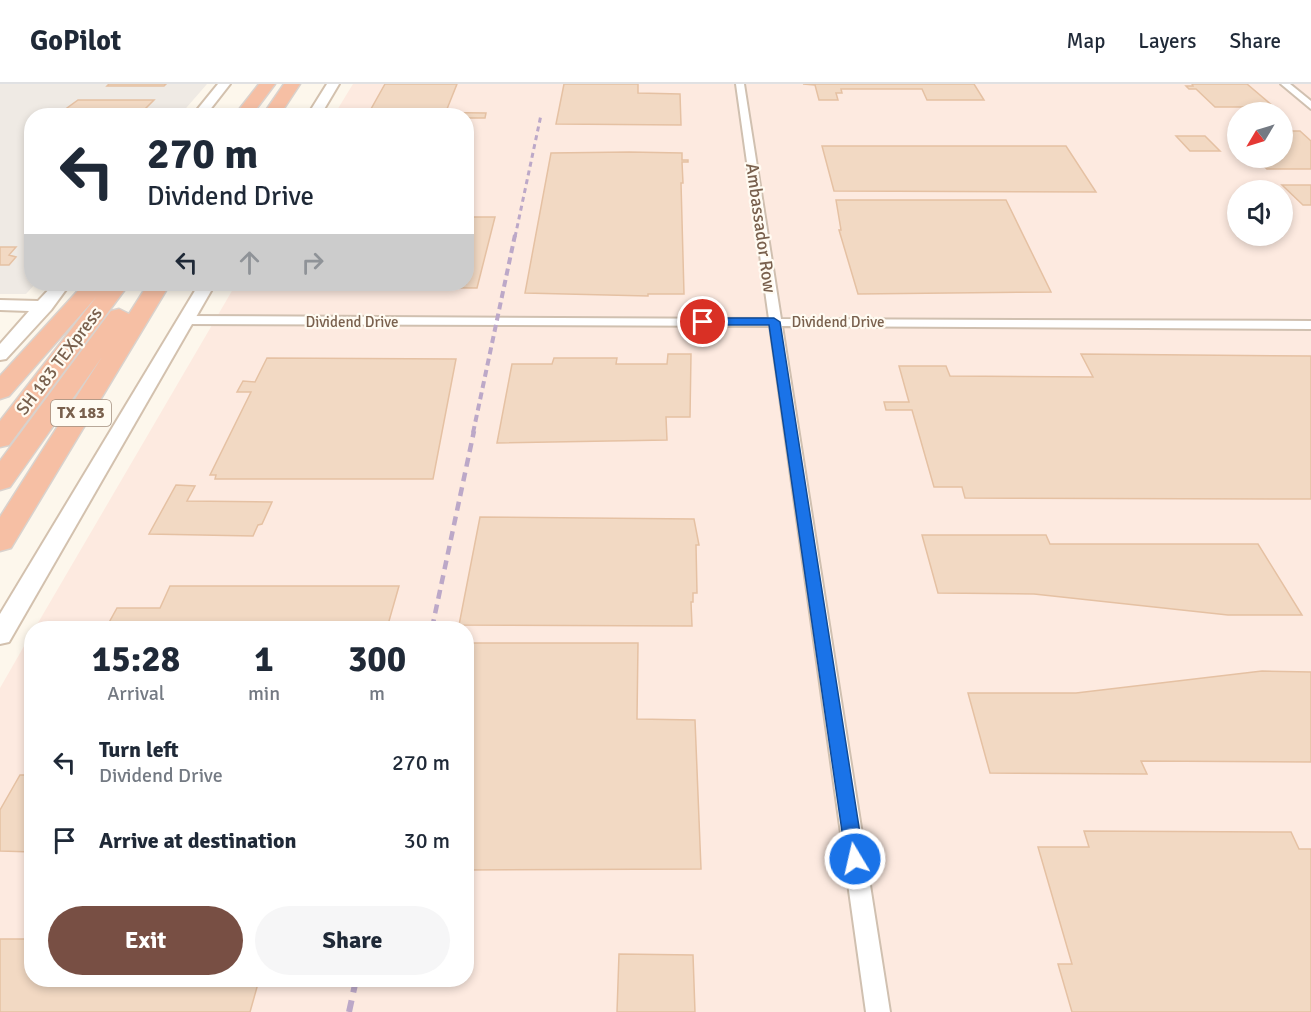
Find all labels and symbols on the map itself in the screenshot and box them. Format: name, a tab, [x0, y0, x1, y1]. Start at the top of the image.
north arrow	[1227, 102, 1293, 168]
street label: Ambassador Row	[741, 162, 781, 294]
pin	[677, 296, 728, 347]
street label: SH 183 TEXpress	[11, 303, 107, 419]
street label: Dividend Drive	[306, 313, 398, 331]
street label: Dividend Drive	[792, 313, 884, 331]
road number: TX 183	[51, 400, 111, 426]
position arrow	[823, 827, 887, 891]

